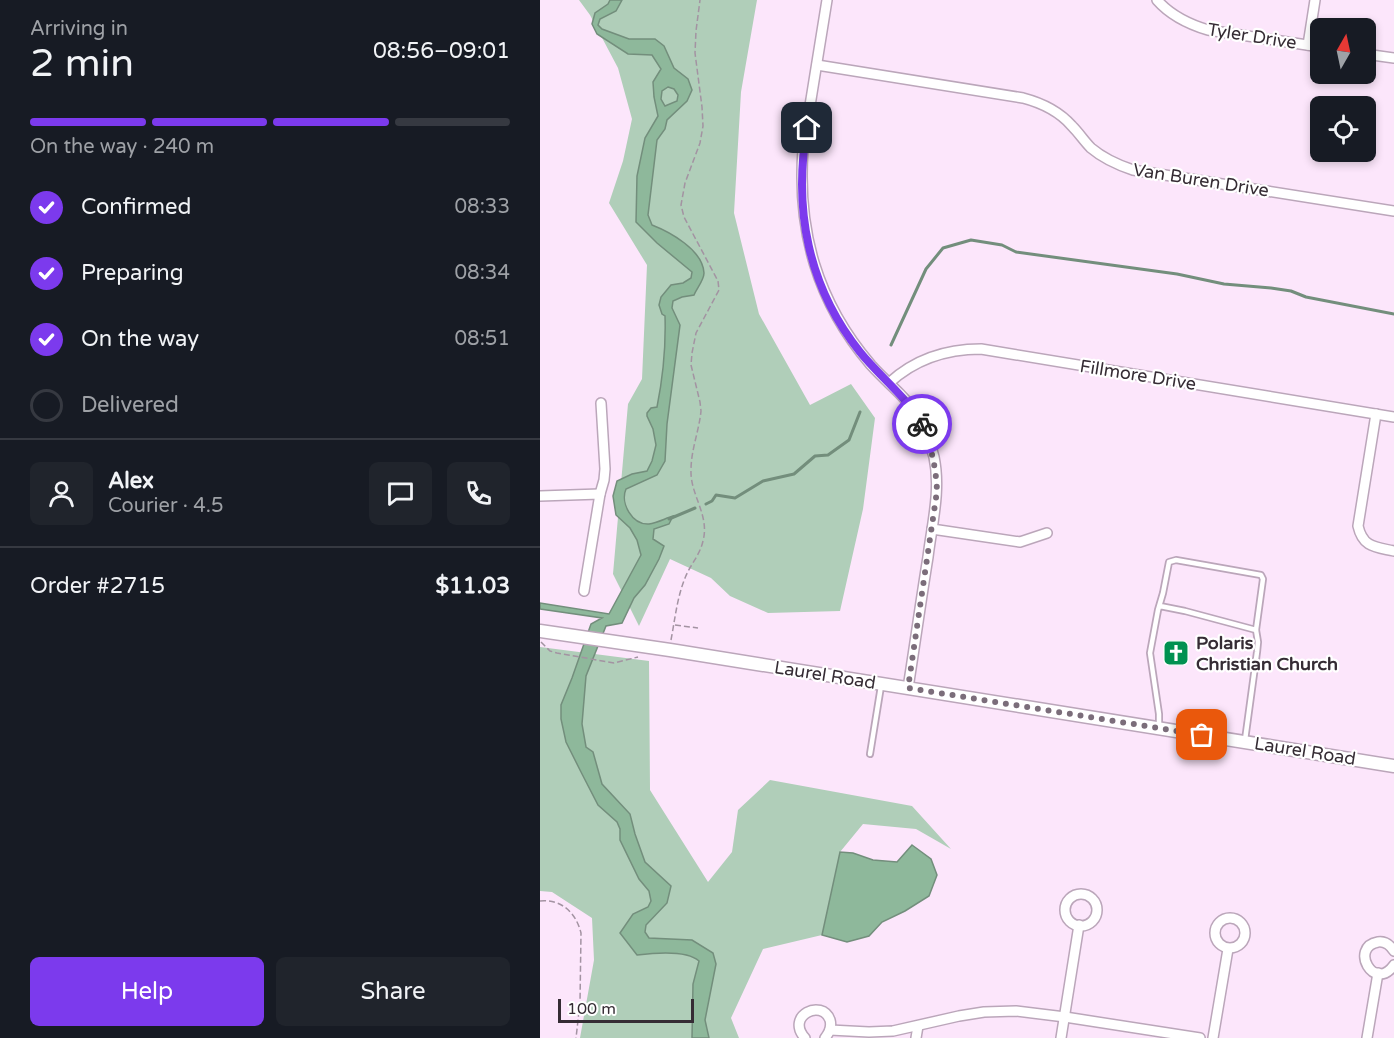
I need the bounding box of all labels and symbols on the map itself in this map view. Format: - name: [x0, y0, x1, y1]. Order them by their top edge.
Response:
- street label: Tyler Drive: [1206, 18, 1298, 54]
- north arrow: [1310, 18, 1376, 84]
- pin: [781, 102, 832, 153]
- street label: Van Buren Drive: [1131, 158, 1271, 202]
- street label: Fillmore Drive: [1078, 355, 1198, 395]
- courier: [892, 394, 952, 454]
- place label: Polaris Christian Church: [1196, 632, 1338, 675]
- church icon: Polaris Christian Church: [1161, 638, 1191, 668]
- street label: Laurel Road: [773, 656, 877, 694]
- pin: [1176, 709, 1227, 760]
- street label: Laurel Road: [1253, 732, 1357, 770]
- scale bar: [558, 996, 694, 1024]

